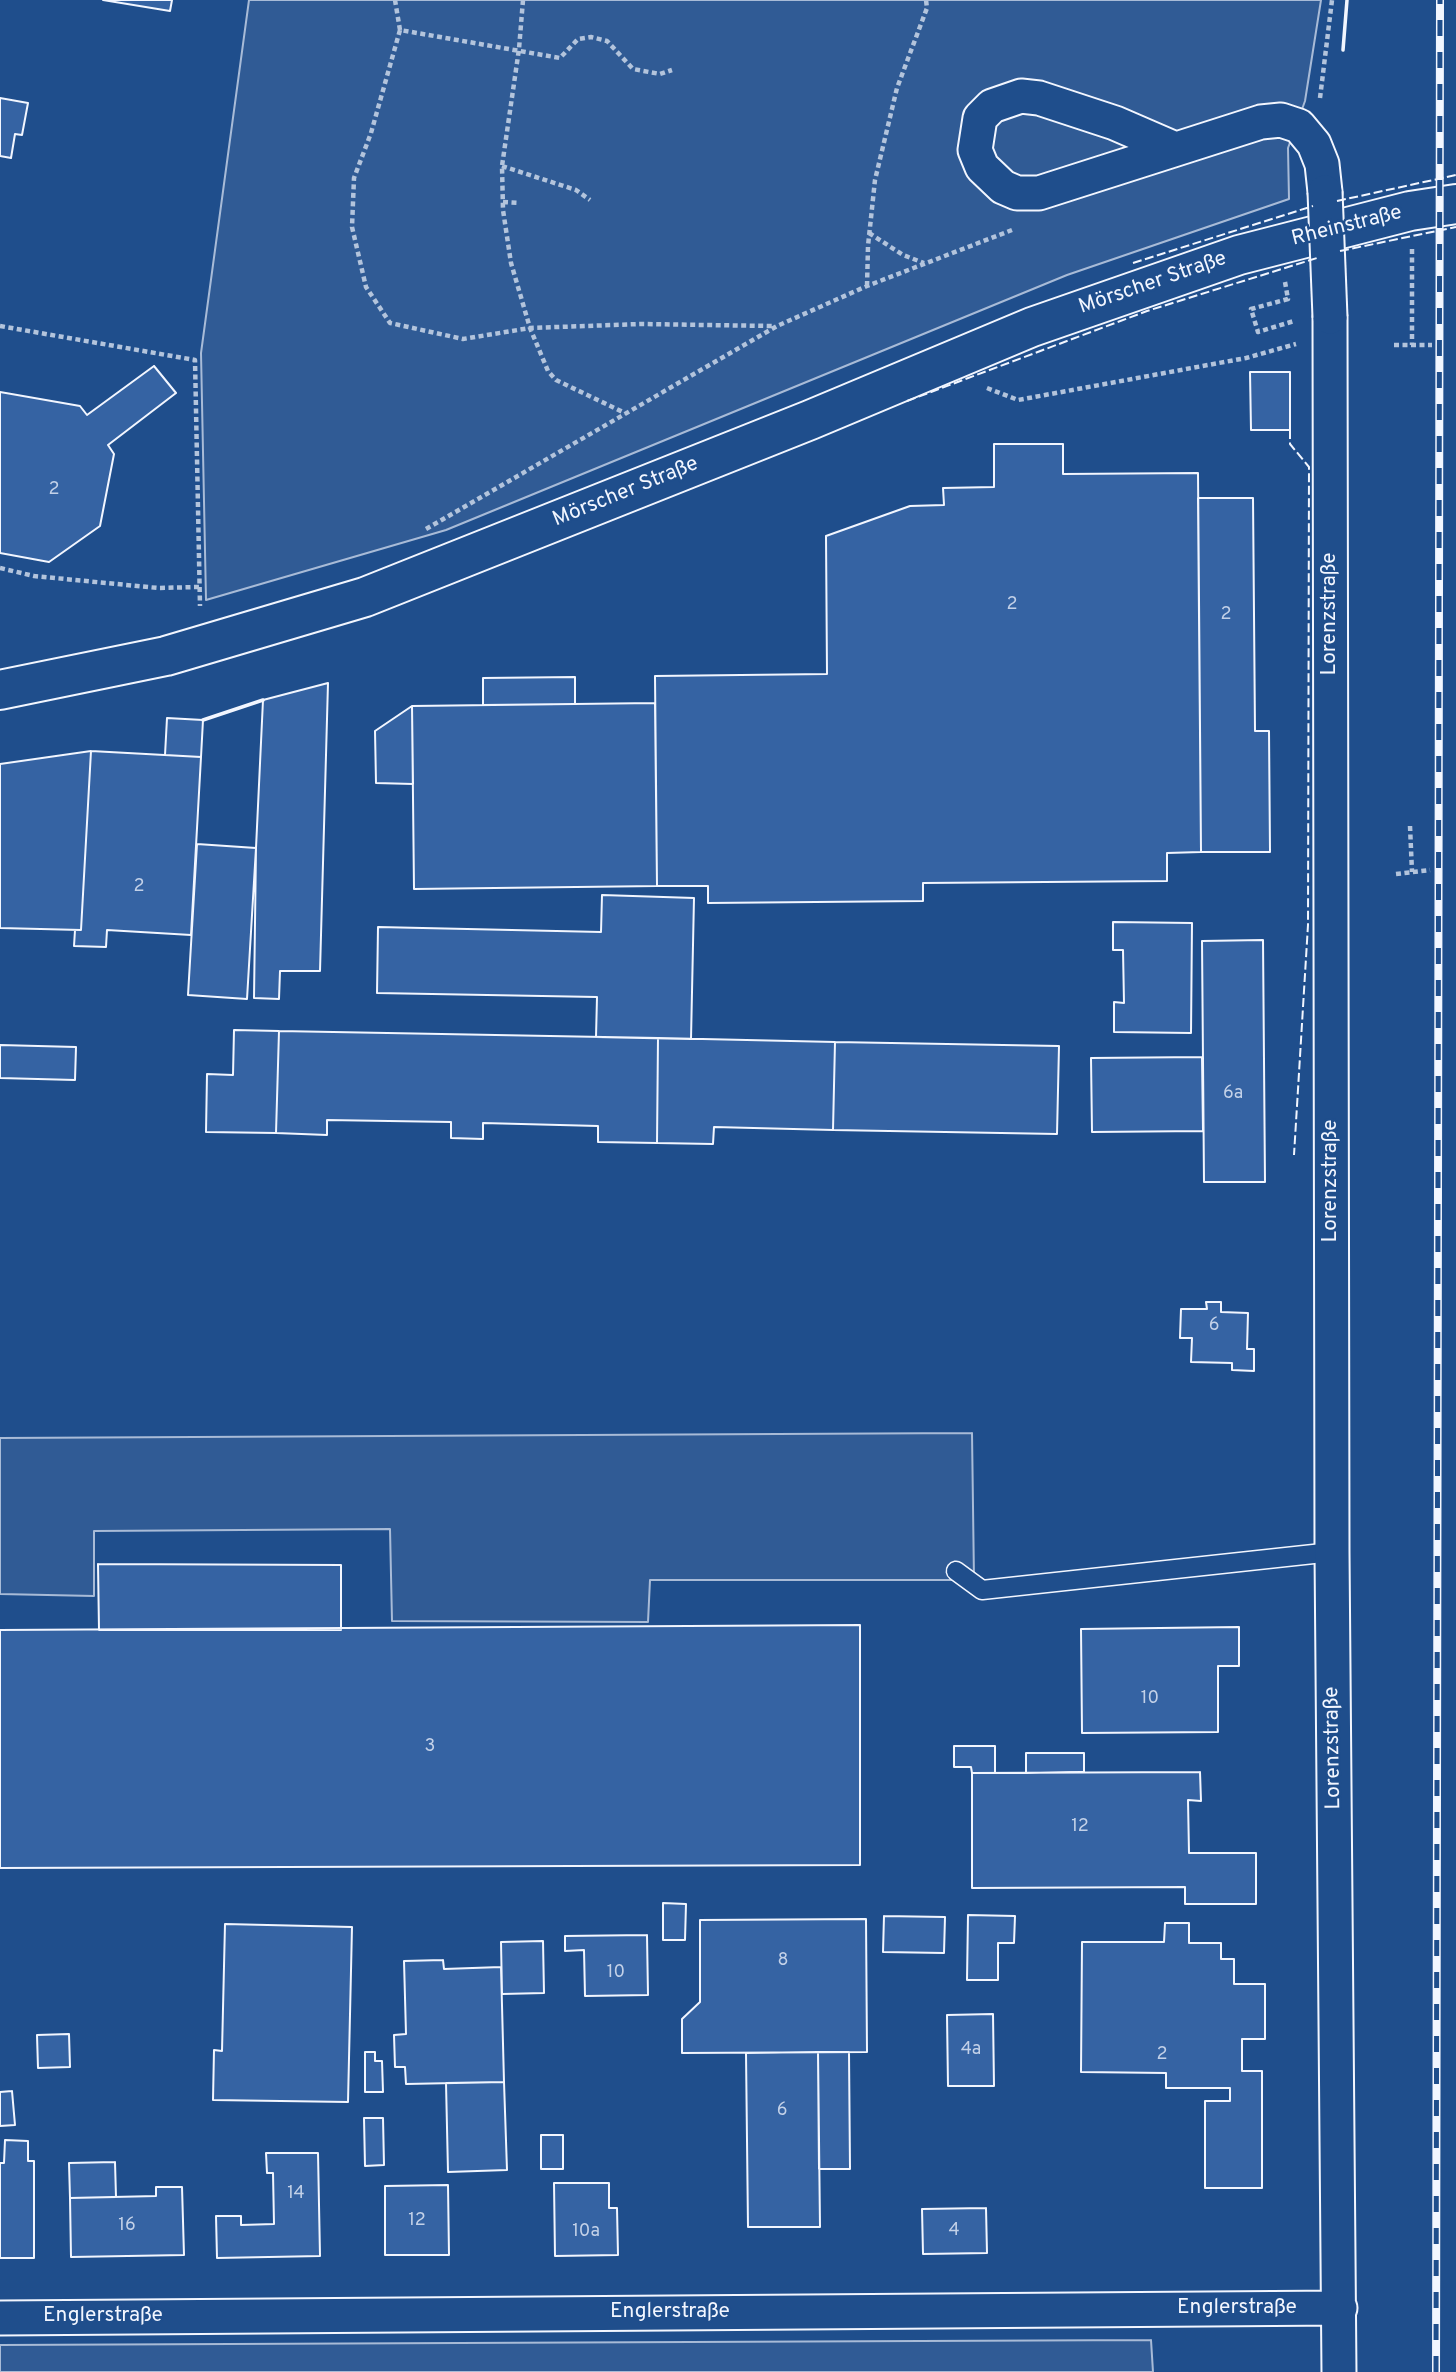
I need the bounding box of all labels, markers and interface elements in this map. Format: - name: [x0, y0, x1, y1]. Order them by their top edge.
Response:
- street label: Rheinstraße: [1289, 201, 1405, 253]
- street label: Mörscher Straße: [1076, 247, 1230, 321]
- street label: Mörscher Straße: [550, 452, 702, 534]
- house number: 2: [48, 479, 60, 501]
- street label: Lorenzstraße: [1318, 552, 1344, 676]
- house number: 2: [1006, 594, 1018, 616]
- house number: 2: [1220, 604, 1232, 626]
- house number: 2: [133, 876, 145, 898]
- house number: 6a: [1223, 1083, 1243, 1105]
- street label: Lorenzstraße: [1319, 1119, 1345, 1243]
- house number: 6: [1209, 1315, 1219, 1337]
- street label: Lorenzstraße: [1320, 1686, 1348, 1810]
- house number: 10: [1141, 1688, 1159, 1710]
- house number: 3: [425, 1736, 435, 1758]
- house number: 12: [1071, 1816, 1089, 1838]
- house number: 8: [778, 1950, 788, 1972]
- house number: 10: [607, 1962, 625, 1984]
- house number: 4a: [961, 2039, 981, 2061]
- house number: 2: [1156, 2044, 1168, 2066]
- house number: 6: [777, 2100, 787, 2122]
- house number: 14: [287, 2183, 305, 2205]
- house number: 12: [408, 2210, 426, 2232]
- house number: 16: [118, 2215, 136, 2237]
- house number: 4: [948, 2220, 960, 2242]
- house number: 10a: [572, 2221, 600, 2243]
- street label: Englerstraße: [1177, 2296, 1297, 2322]
- street label: Englerstraße: [610, 2300, 730, 2326]
- street label: Englerstraße: [43, 2304, 163, 2330]

